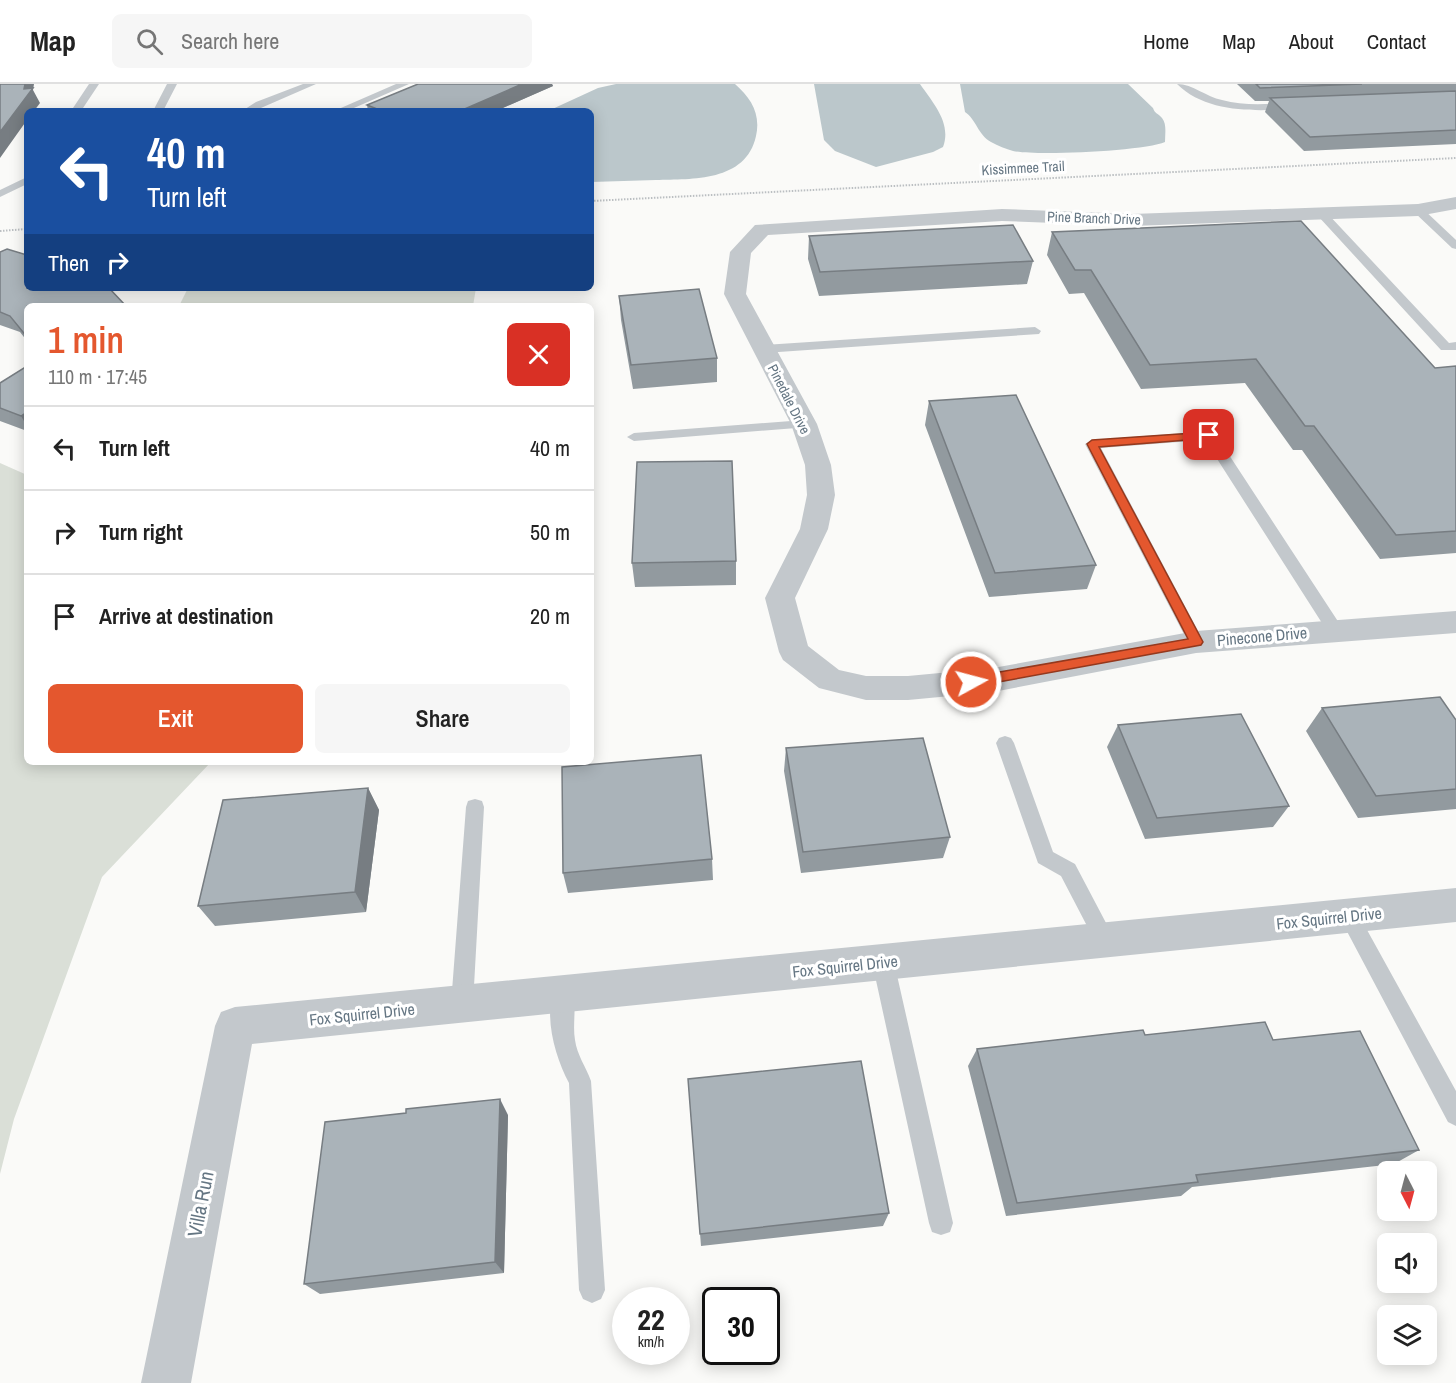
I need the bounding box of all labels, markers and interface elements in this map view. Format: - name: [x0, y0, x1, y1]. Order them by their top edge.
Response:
- search box: [112, 14, 532, 68]
- text: Map: [30, 22, 76, 60]
- icon: search: [133, 25, 166, 58]
- text: Search here: [181, 26, 279, 56]
- text: Home: [1143, 27, 1189, 56]
- text: Map: [1222, 27, 1256, 56]
- text: About: [1289, 27, 1334, 56]
- text: Contact: [1367, 27, 1426, 56]
- text: 40 m: [147, 125, 226, 181]
- icon: left: [48, 132, 126, 210]
- street label: Kissimmee Trail: [981, 157, 1065, 179]
- text: Turn left: [147, 179, 226, 215]
- street label: Pine Branch Drive: [1047, 207, 1141, 229]
- icon: right: [101, 246, 134, 279]
- text: Then: [48, 248, 89, 278]
- text: 1 min: [48, 316, 124, 364]
- button: close: [507, 323, 570, 386]
- street label: Pinedale Drive: [764, 361, 814, 437]
- text: 110 m · 17:45: [48, 363, 147, 390]
- pin: [1183, 409, 1234, 460]
- icon: arrive: [1192, 418, 1225, 451]
- icon: left: [48, 432, 81, 465]
- text: Turn left: [99, 433, 170, 463]
- text: 40 m: [530, 433, 570, 463]
- icon: right: [48, 516, 81, 549]
- text: Turn right: [99, 517, 183, 547]
- text: 50 m: [530, 517, 570, 547]
- icon: arrive: [48, 600, 81, 633]
- text: Arrive at destination: [99, 601, 273, 631]
- text: 20 m: [530, 601, 570, 631]
- street label: Pinecone Drive: [1216, 621, 1308, 651]
- position arrow: [939, 650, 1003, 714]
- button: Exit: [48, 684, 303, 753]
- button: Share: [315, 684, 570, 753]
- street label: Fox Squirrel Drive: [1275, 902, 1383, 934]
- street label: Fox Squirrel Drive: [791, 950, 899, 982]
- street label: Fox Squirrel Drive: [308, 998, 416, 1030]
- north arrow: [1377, 1161, 1437, 1221]
- map controls: [1377, 1161, 1437, 1365]
- street label: Villa Run: [180, 1169, 220, 1239]
- button: sound: [1377, 1233, 1437, 1293]
- speed limit sign: 30: [702, 1287, 780, 1365]
- text: 22: [637, 1299, 665, 1339]
- button: layers: [1377, 1305, 1437, 1365]
- text: km/h: [638, 1331, 664, 1352]

